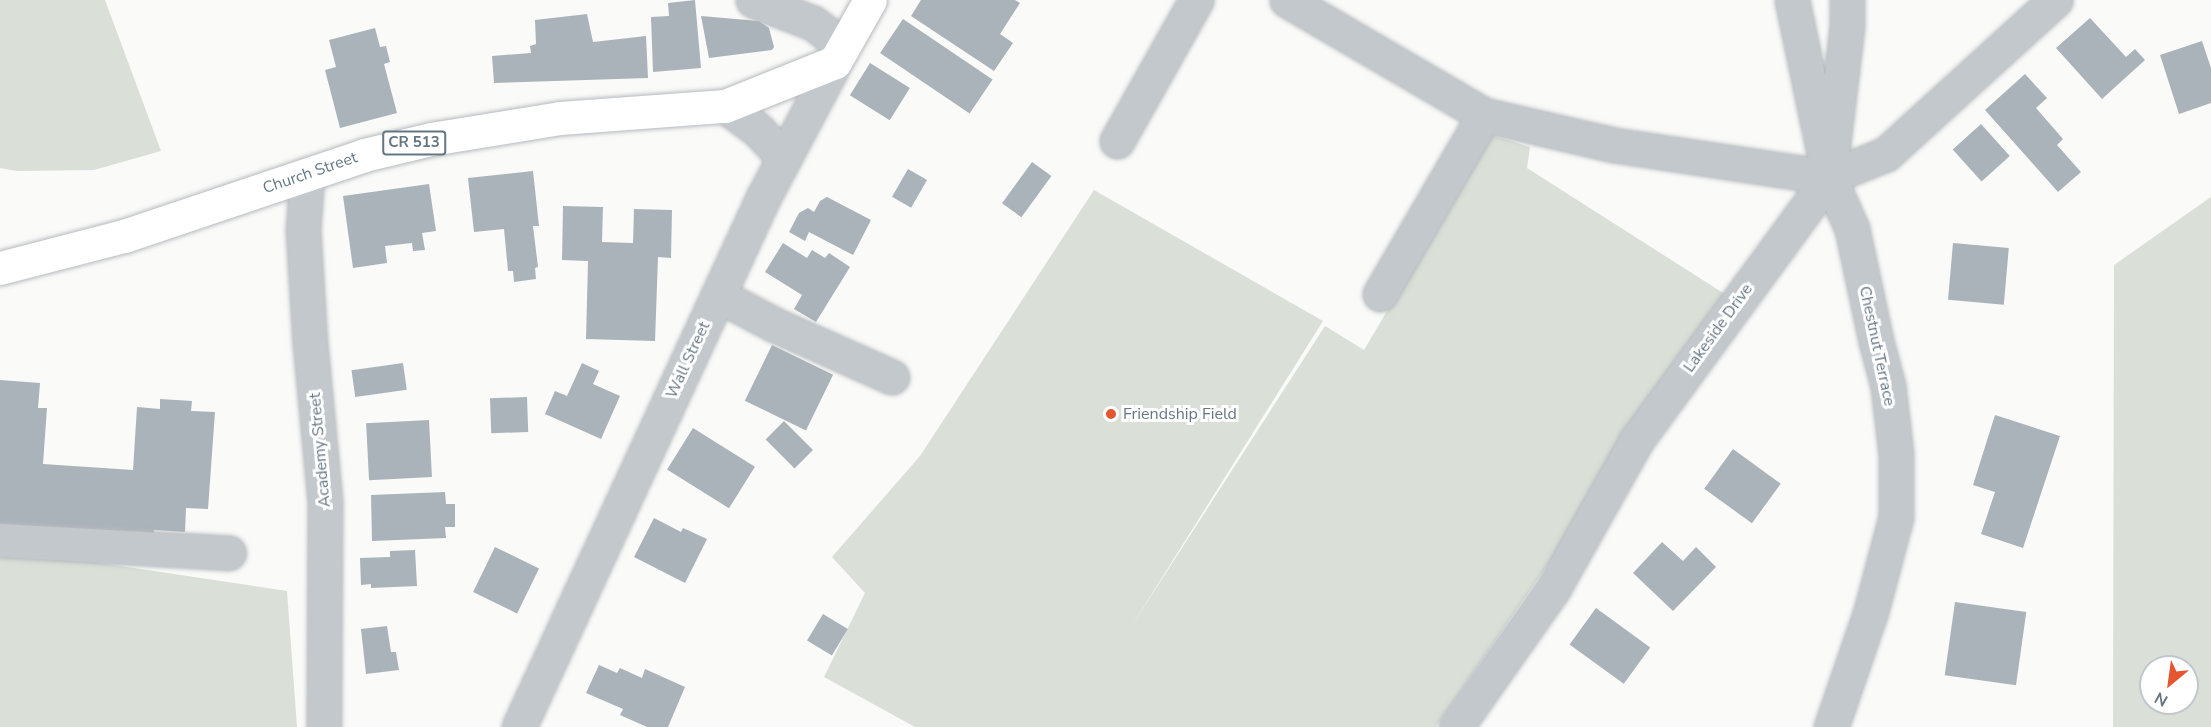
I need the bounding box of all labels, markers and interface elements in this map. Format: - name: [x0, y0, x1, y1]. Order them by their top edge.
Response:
- road number: CR 513: [381, 131, 447, 155]
- street label: Church Street: [260, 148, 360, 198]
- street label: Lakeside Drive: [1679, 280, 1757, 376]
- street label: Chestnut Terrace: [1855, 284, 1899, 408]
- street label: Wall Street: [662, 319, 714, 401]
- street label: Academy Street: [305, 392, 335, 508]
- place label: Friendship Field: [1123, 404, 1237, 424]
- marker: Friendship Field: [1104, 407, 1118, 421]
- north arrow: [2139, 655, 2199, 715]
- text: N: [2151, 686, 2172, 712]

